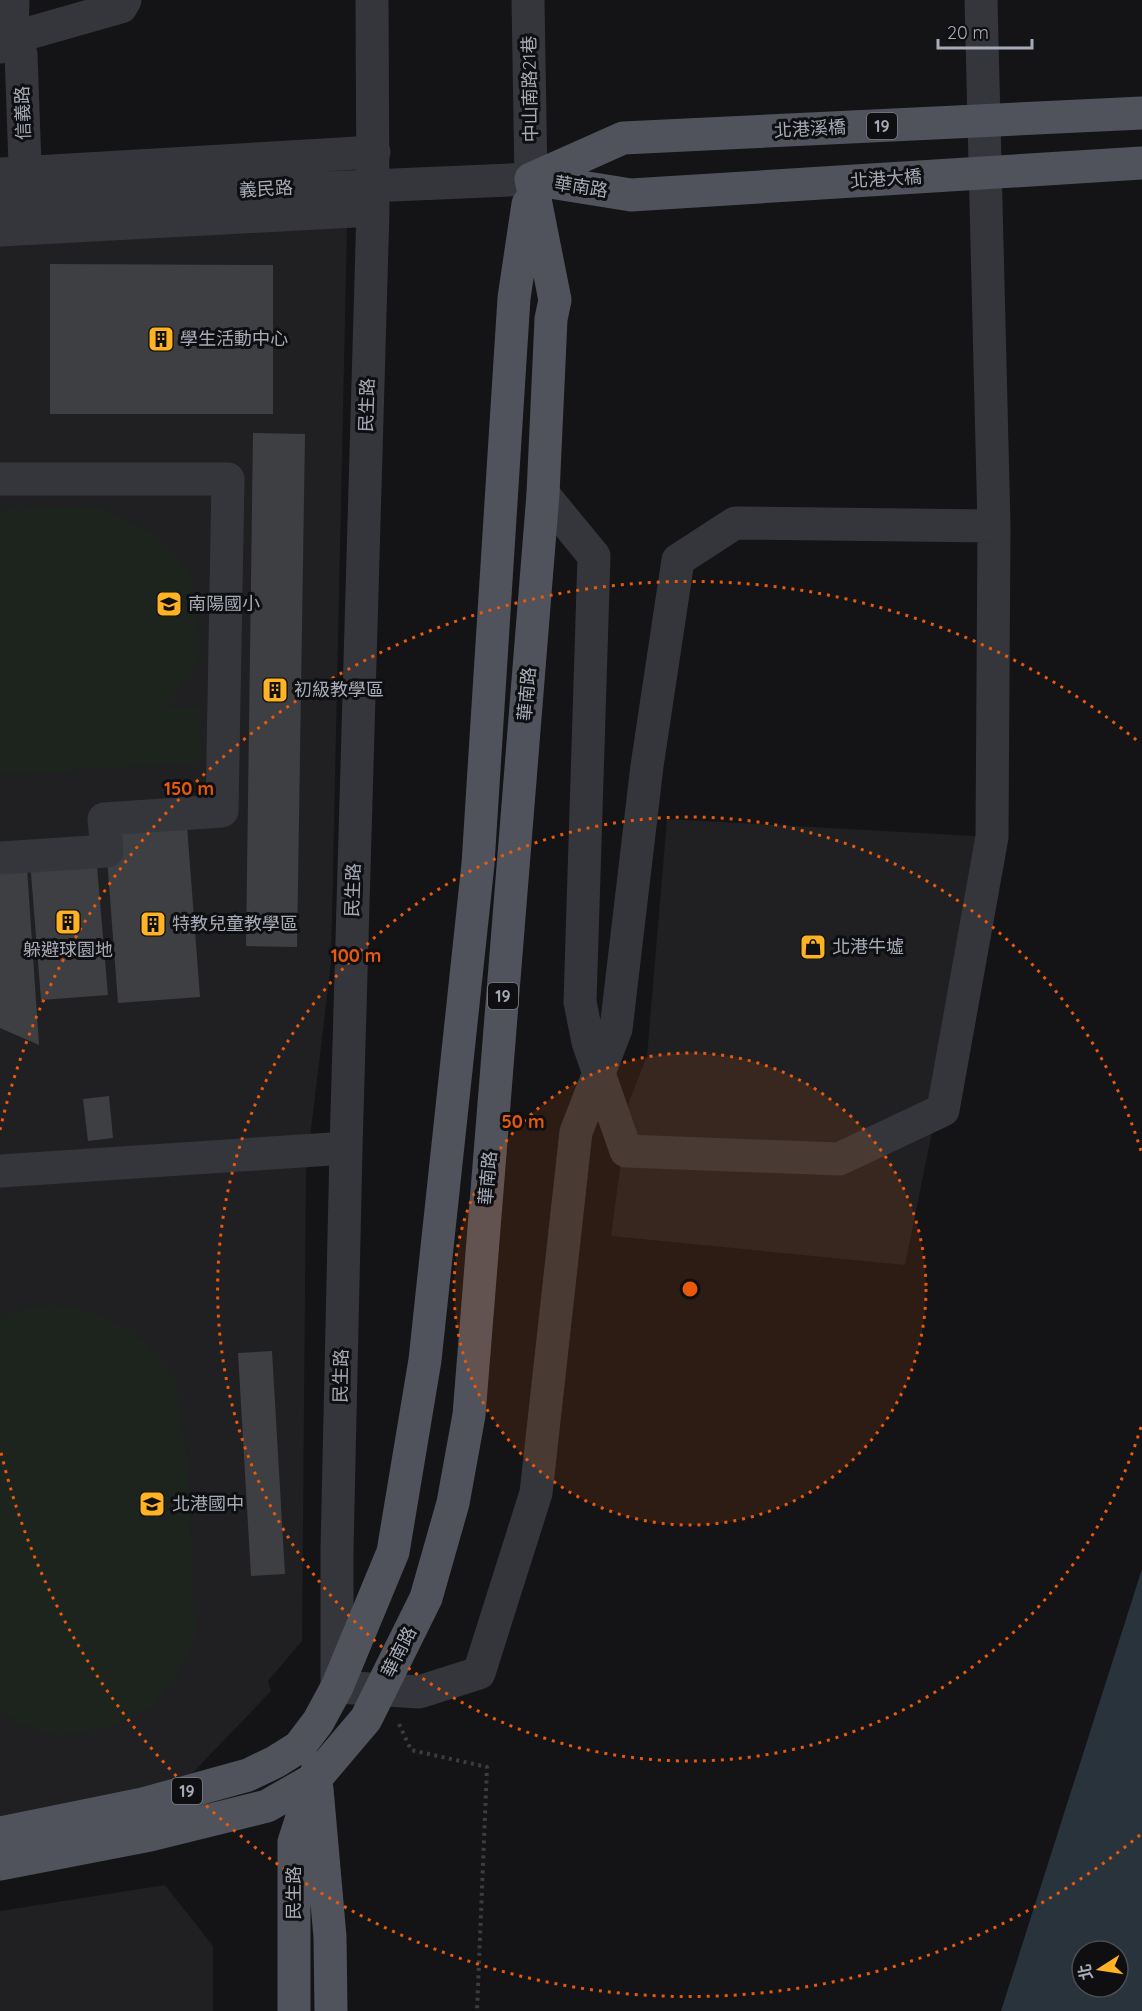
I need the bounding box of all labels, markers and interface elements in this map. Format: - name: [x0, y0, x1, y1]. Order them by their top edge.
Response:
- scale bar: [938, 12, 1032, 50]
- text: 20 m: [947, 21, 989, 44]
- street label: 中山南路21巷: [517, 35, 542, 143]
- street label: 信義路: [10, 86, 35, 140]
- road number: 19: [867, 113, 897, 139]
- street label: 北港溪橋: [773, 115, 847, 142]
- street label: 北港大橋: [849, 165, 923, 192]
- street label: 華南路: [553, 171, 610, 202]
- street label: 義民路: [238, 176, 294, 201]
- building icon: 學生活動中心: [146, 324, 176, 354]
- place label: 學生活動中心: [180, 327, 288, 350]
- street label: 民生路: [354, 378, 379, 432]
- school or university icon: 南陽國小: [154, 589, 184, 619]
- place label: 南陽國小: [188, 592, 260, 615]
- street label: 華南路: [513, 666, 540, 722]
- building icon: 初級教學區: [260, 675, 290, 705]
- place label: 初級教學區: [294, 678, 384, 701]
- text: 150 m: [164, 777, 214, 800]
- street label: 民生路: [340, 863, 365, 917]
- building icon: 躲避球園地: [53, 907, 83, 937]
- building icon: 特教兒童教學區: [138, 909, 168, 939]
- place label: 特教兒童教學區: [172, 912, 298, 935]
- shop icon: 北港牛墟: [798, 932, 828, 962]
- place label: 北港牛墟: [832, 935, 904, 958]
- place label: 躲避球園地: [23, 938, 113, 961]
- text: 100 m: [331, 944, 381, 967]
- road number: 19: [488, 983, 518, 1009]
- text: 50 m: [501, 1110, 545, 1133]
- street label: 華南路: [474, 1150, 501, 1206]
- centre of rings: [680, 1279, 700, 1299]
- street label: 民生路: [329, 1349, 352, 1403]
- school or university icon: 北港國中: [137, 1489, 167, 1519]
- place label: 北港國中: [172, 1492, 244, 1515]
- street label: 華南路: [376, 1622, 421, 1681]
- road number: 19: [172, 1778, 202, 1804]
- street label: 民生路: [282, 1866, 305, 1920]
- north arrow: [1070, 1939, 1130, 1999]
- text: 北: [1074, 1962, 1097, 1982]

